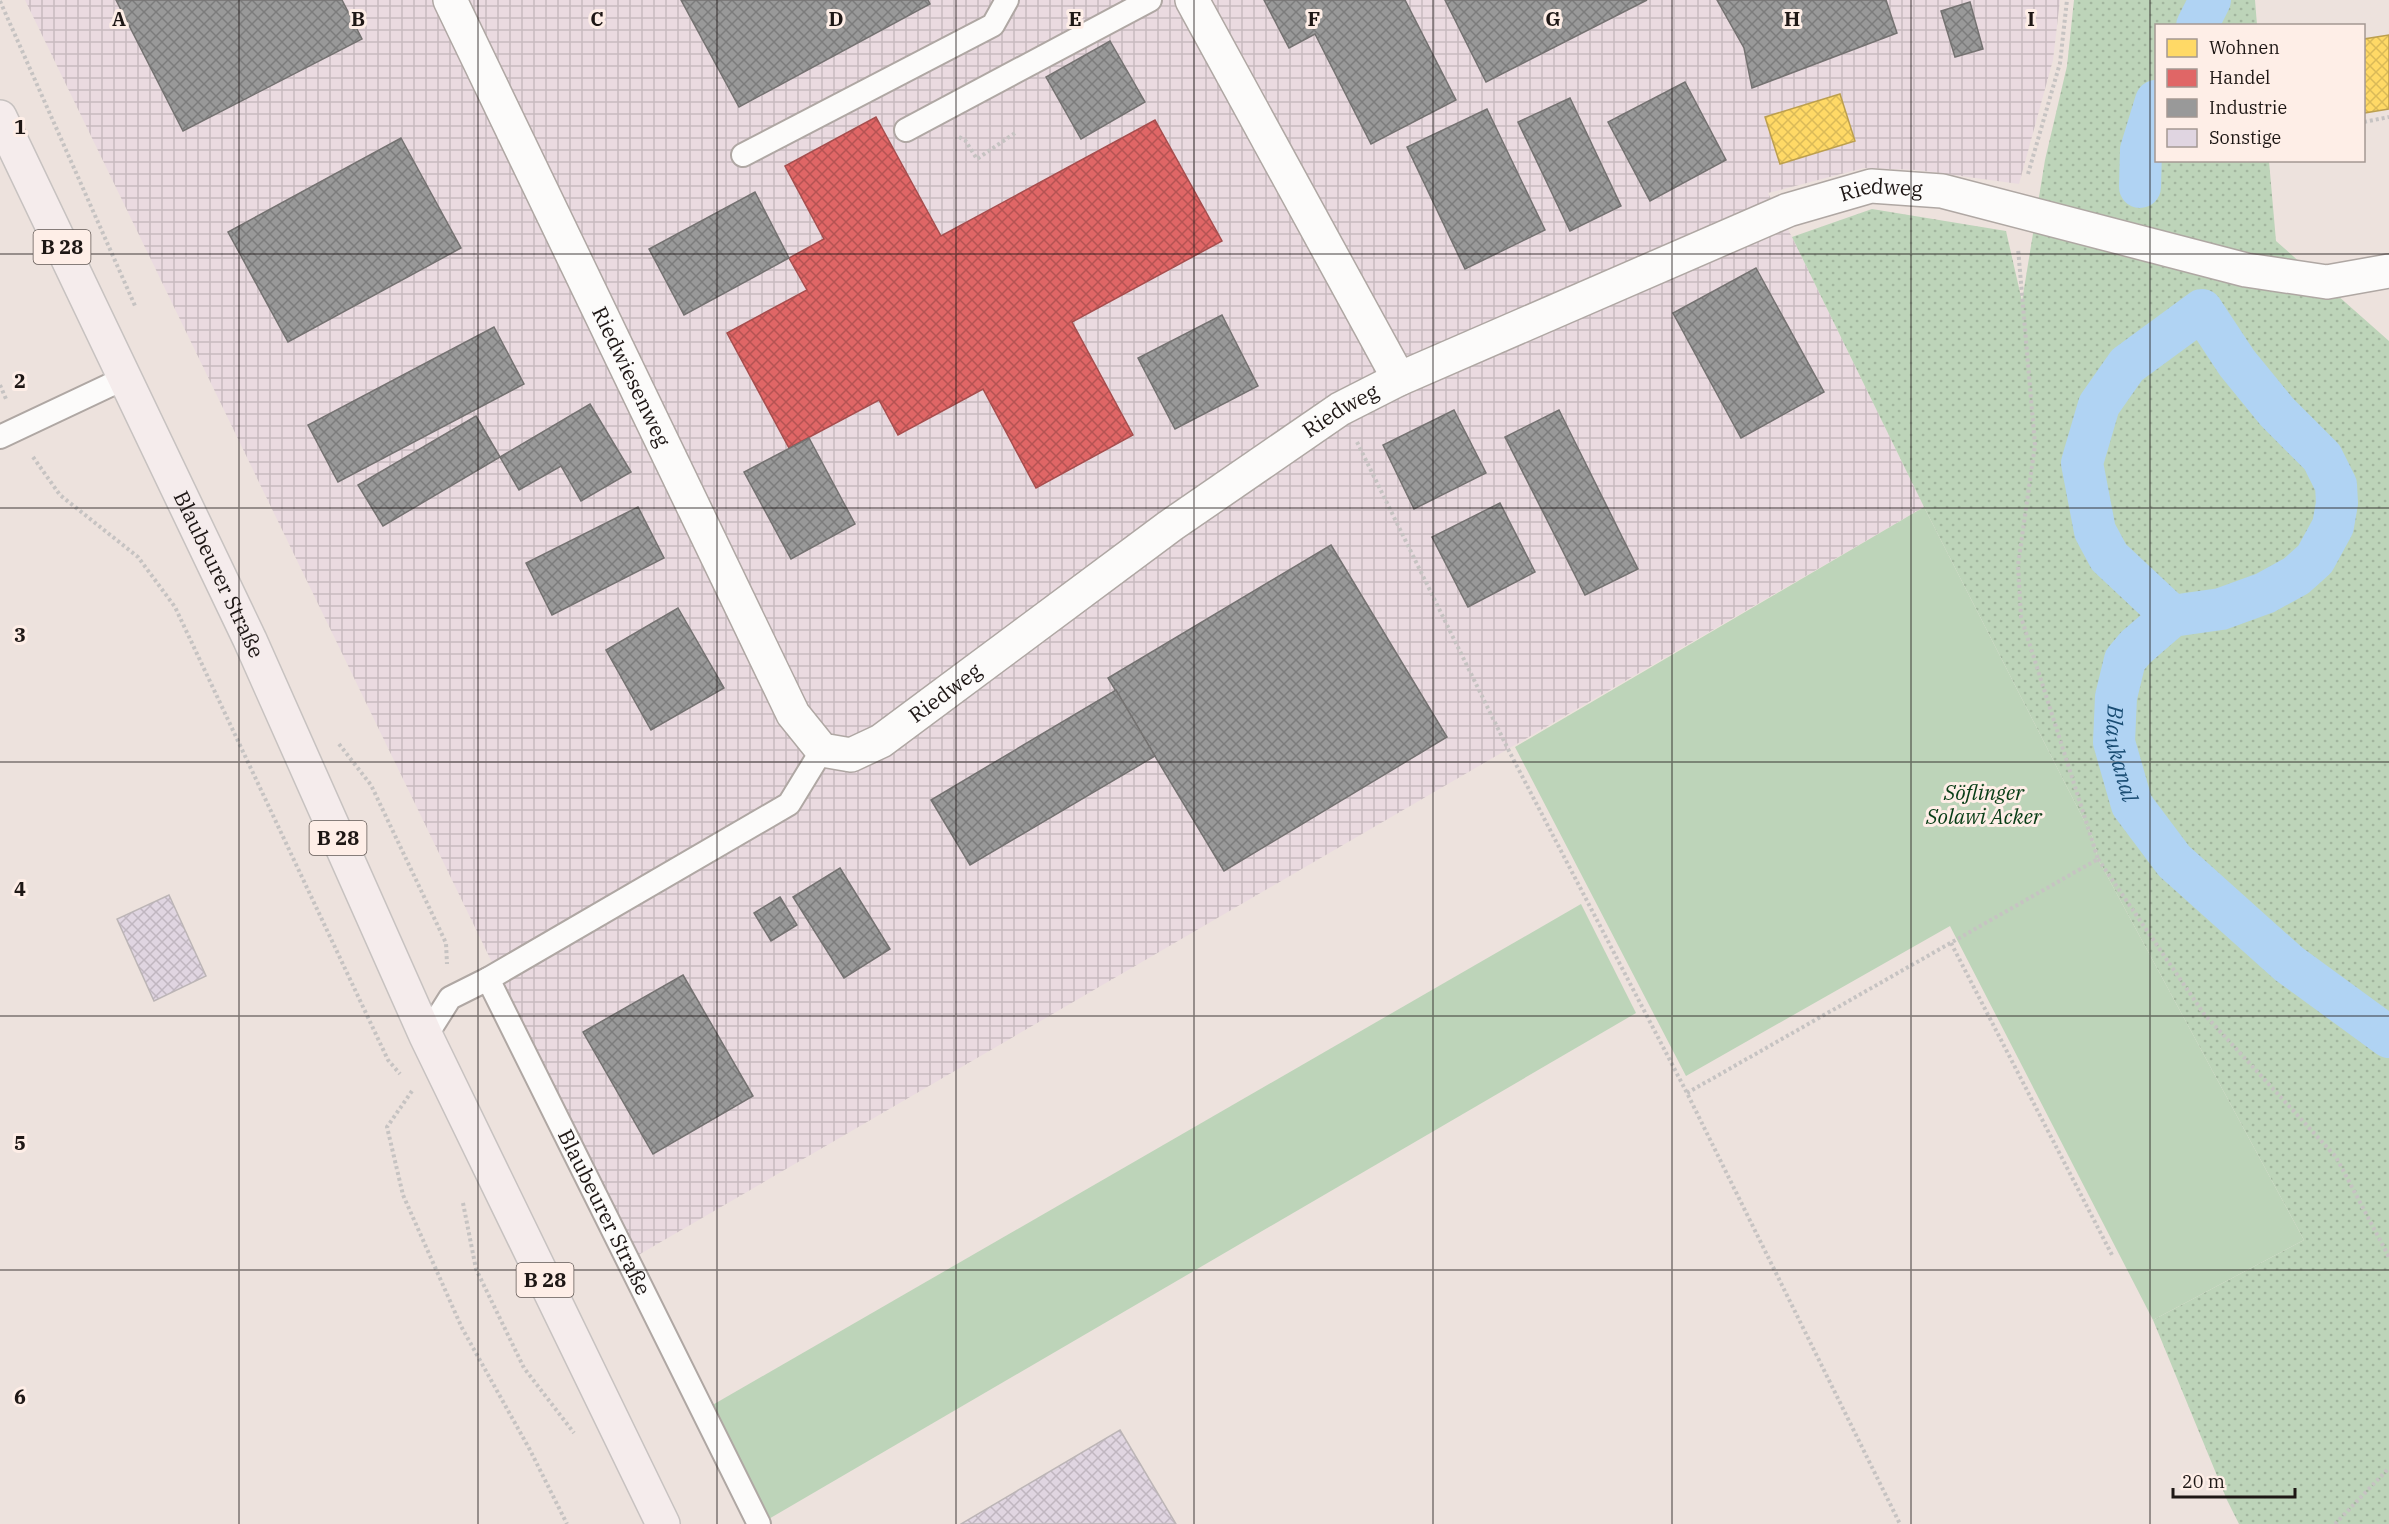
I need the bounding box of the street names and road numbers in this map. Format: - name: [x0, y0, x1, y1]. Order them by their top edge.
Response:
- street label: Riedweg: [1836, 171, 1924, 207]
- road number: B 28: [34, 230, 90, 264]
- street label: Riedwiesenweg: [586, 301, 678, 452]
- street label: Riedweg: [1297, 377, 1383, 444]
- street label: Blaubeurer Straße: [168, 486, 271, 662]
- street label: Riedweg: [903, 656, 987, 729]
- road number: B 28: [310, 821, 366, 855]
- street label: Blaubeurer Straße: [552, 1124, 658, 1300]
- road number: B 28: [516, 1263, 574, 1297]

